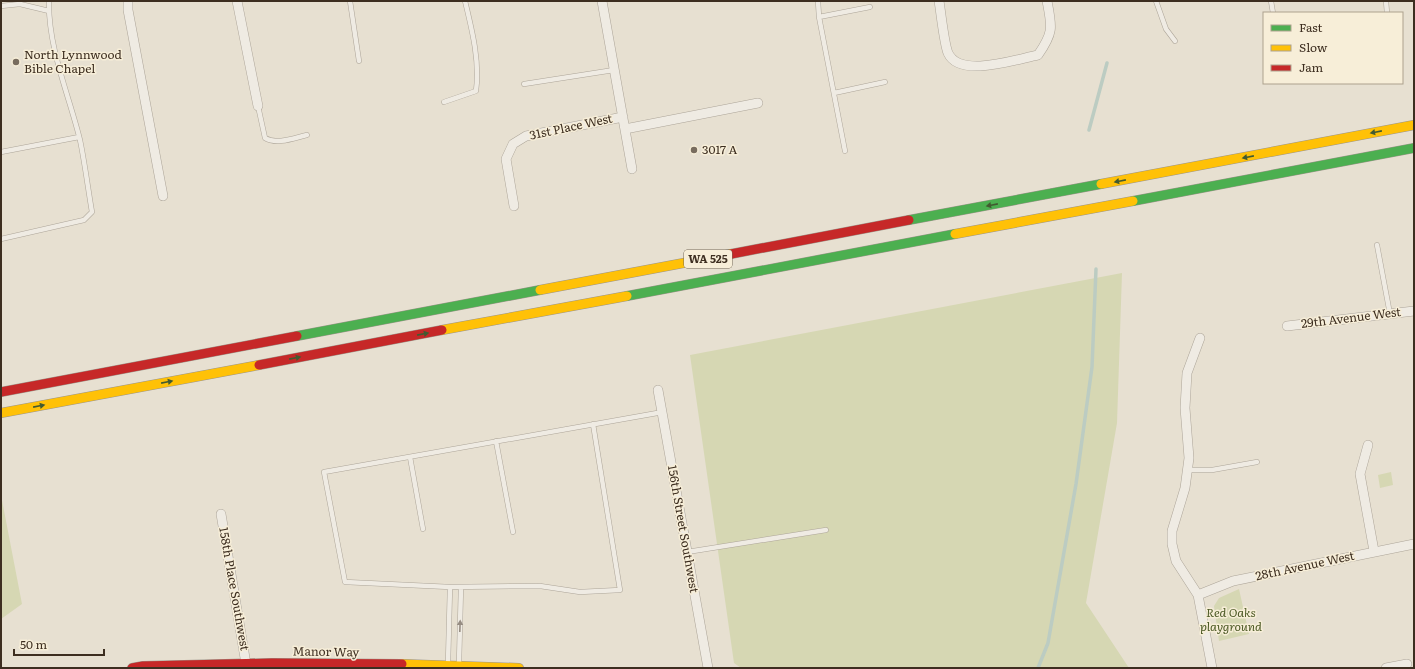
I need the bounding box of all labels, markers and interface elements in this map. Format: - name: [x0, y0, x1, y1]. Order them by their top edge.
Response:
- legend: [1263, 12, 1403, 84]
- text: Fast: [1299, 18, 1323, 36]
- text: Slow: [1299, 38, 1328, 56]
- place label: North Lynnwood Bible Chapel: [24, 45, 123, 77]
- marker: North Lynnwood Bible Chapel: [11, 57, 21, 67]
- text: Jam: [1299, 58, 1324, 76]
- street label: 31st Place West: [528, 108, 614, 144]
- one-way arrow: [1370, 130, 1382, 136]
- place label: 3017 A: [702, 140, 737, 158]
- marker: 3017 A: [689, 145, 699, 155]
- one-way arrow: [1242, 154, 1254, 160]
- one-way arrow: [1114, 178, 1126, 184]
- one-way arrow: [986, 202, 999, 208]
- road number: WA 525: [684, 250, 732, 268]
- street label: 29th Avenue West: [1300, 302, 1402, 332]
- one-way arrow: [416, 330, 429, 336]
- one-way arrow: [289, 354, 301, 360]
- one-way arrow: [161, 378, 173, 384]
- one-way arrow: [33, 402, 45, 408]
- street label: 156th Street Southwest: [664, 464, 704, 594]
- street label: 158th Place Southwest: [215, 526, 255, 652]
- street label: 28th Avenue West: [1254, 546, 1356, 584]
- park label: Red Oaks playground: [1200, 603, 1262, 635]
- one-way arrow: [457, 619, 463, 632]
- scale bar: [14, 631, 104, 657]
- text: 50 m: [20, 635, 47, 653]
- street label: Manor Way: [293, 641, 360, 661]

